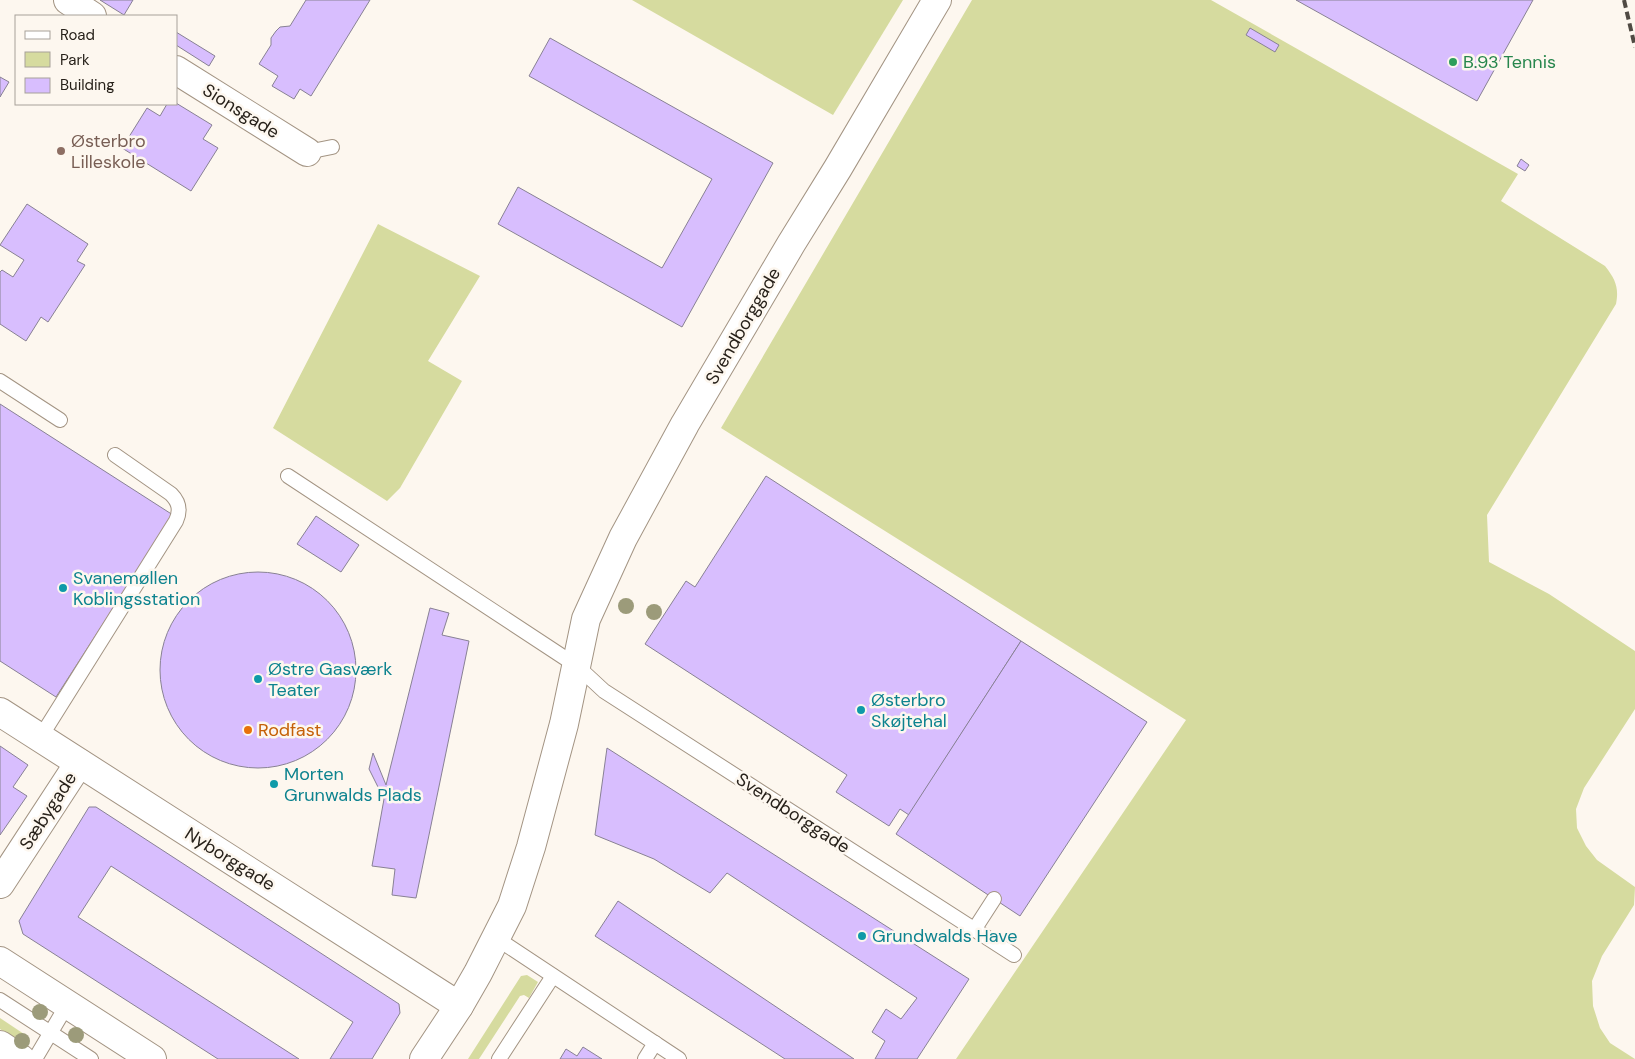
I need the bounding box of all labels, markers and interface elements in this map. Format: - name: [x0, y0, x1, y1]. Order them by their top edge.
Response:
- legend: [15, 15, 178, 105]
- text: Road: [60, 25, 95, 45]
- text: Park: [60, 50, 90, 70]
- place label: B.93 Tennis: [1463, 50, 1556, 74]
- marker: B.93 Tennis: [1447, 56, 1459, 68]
- text: Building: [60, 75, 115, 95]
- street label: Sionsgade: [198, 78, 284, 144]
- place label: Østerbro Lilleskole: [71, 129, 146, 174]
- marker: Østerbro Lilleskole: [55, 145, 67, 157]
- street label: Svendborggade: [700, 263, 786, 389]
- place label: Svanemøllen Koblingsstation: [73, 566, 200, 611]
- marker: Svanemøllen Koblingsstation: [57, 582, 69, 594]
- place label: Østre Gasværk Teater: [268, 657, 392, 702]
- marker: Østre Gasværk Teater: [252, 673, 264, 685]
- place label: Østerbro Skøjtehal: [871, 688, 947, 733]
- marker: Østerbro Skøjtehal: [855, 704, 867, 716]
- place label: Rodfast: [258, 718, 321, 742]
- marker: Rodfast: [242, 724, 254, 736]
- place label: Morten Grunwalds Plads: [284, 762, 422, 807]
- street label: Sæbygade: [14, 767, 82, 855]
- street label: Svendborggade: [731, 767, 855, 859]
- marker: Morten Grunwalds Plads: [268, 778, 280, 790]
- street label: Nyborggade: [180, 822, 280, 896]
- place label: Grundwalds Have: [872, 924, 1018, 948]
- marker: Grundwalds Have: [856, 930, 868, 942]

